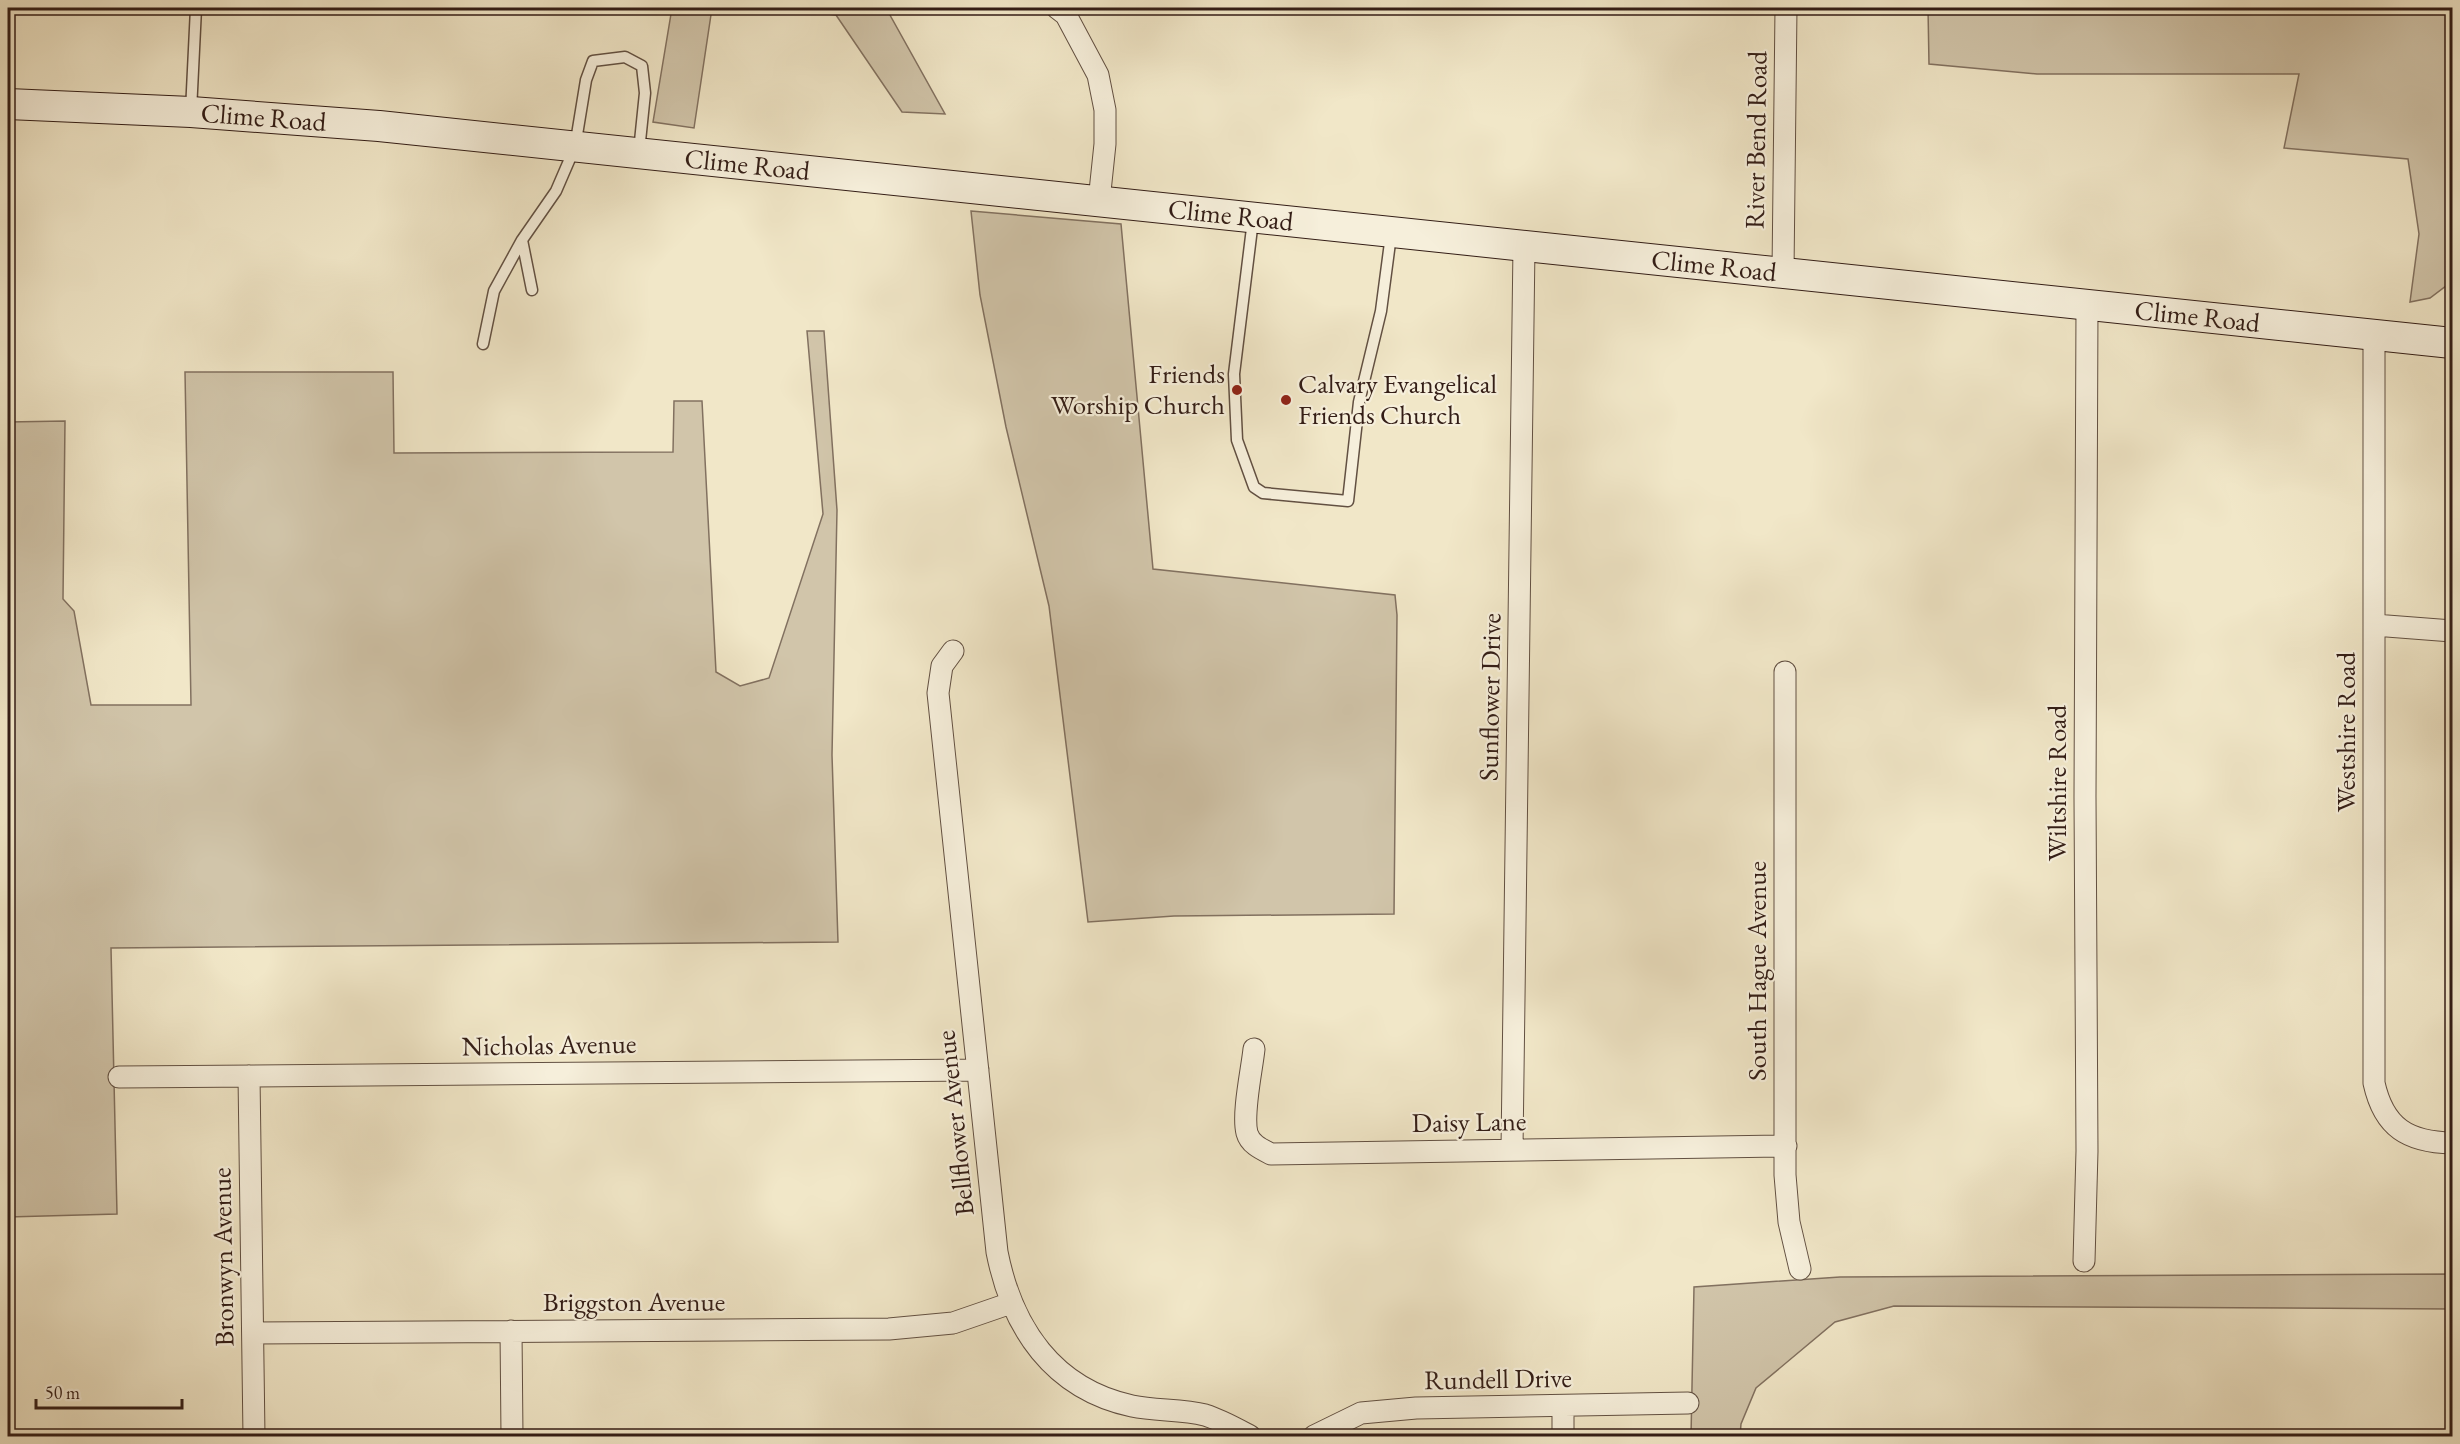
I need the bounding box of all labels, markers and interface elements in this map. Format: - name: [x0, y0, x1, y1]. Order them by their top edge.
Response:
- street label: River Bend Road: [1736, 50, 1775, 229]
- street label: Clime Road: [200, 95, 328, 139]
- street label: Clime Road: [683, 140, 812, 188]
- street label: Clime Road: [1166, 191, 1295, 239]
- street label: Clime Road: [1650, 241, 1779, 289]
- street label: Clime Road: [2133, 292, 2262, 340]
- place label: Friends Worship Church: [1051, 356, 1225, 422]
- place label: Calvary Evangelical Friends Church: [1298, 366, 1497, 432]
- marker: Friends Worship Church: [1230, 383, 1244, 397]
- marker: Calvary Evangelical Friends Church: [1279, 393, 1293, 407]
- street label: Sunflower Drive: [1471, 613, 1508, 781]
- street label: Westshire Road: [2328, 651, 2363, 812]
- street label: Wiltshire Road: [2039, 704, 2074, 861]
- street label: South Hague Avenue: [1739, 861, 1774, 1081]
- street label: Nicholas Avenue: [461, 1025, 637, 1064]
- street label: Bellflower Avenue: [927, 1029, 982, 1217]
- street label: Daisy Lane: [1411, 1103, 1527, 1140]
- street label: Bronwyn Avenue: [203, 1167, 242, 1347]
- street label: Briggston Avenue: [543, 1284, 725, 1319]
- street label: Rundell Drive: [1424, 1360, 1572, 1397]
- scale bar: [36, 1372, 182, 1410]
- text: 50 m: [45, 1381, 80, 1404]

